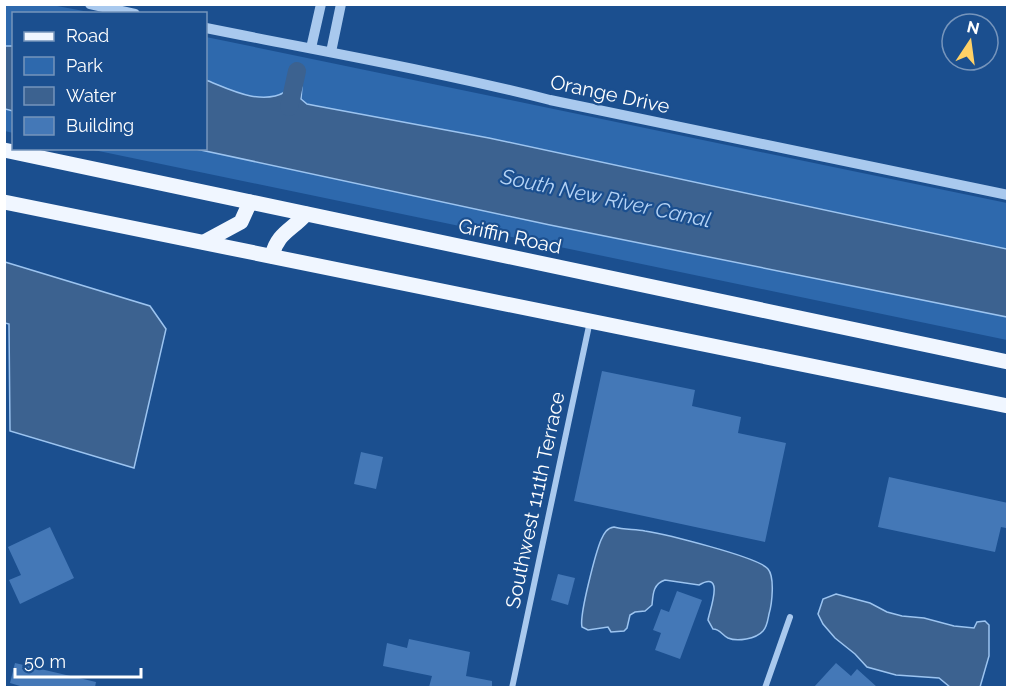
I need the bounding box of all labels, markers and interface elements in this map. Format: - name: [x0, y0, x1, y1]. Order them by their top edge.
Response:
- legend: [12, 12, 207, 150]
- north arrow: [940, 12, 1000, 72]
- text: N: [965, 17, 981, 39]
- text: Road: [66, 25, 109, 46]
- text: Park: [66, 55, 103, 76]
- street label: Orange Drive: [548, 70, 672, 118]
- text: Water: [66, 85, 117, 106]
- text: Building: [66, 115, 134, 136]
- water label: South New River Canal: [498, 163, 713, 232]
- street label: Griffin Road: [456, 213, 564, 259]
- street label: Southwest 111th Terrace: [500, 389, 570, 611]
- scale bar: [15, 641, 141, 679]
- text: 50 m: [24, 651, 66, 672]

